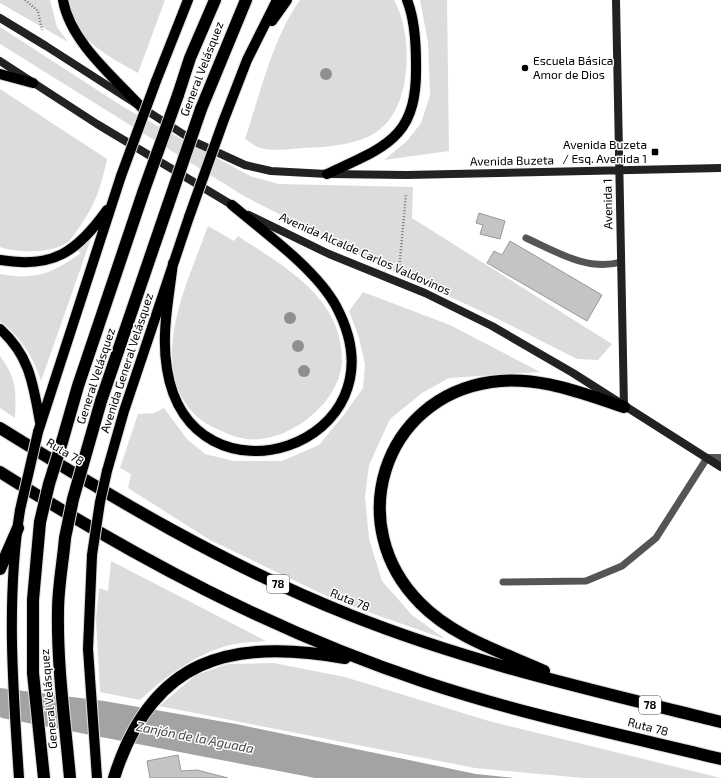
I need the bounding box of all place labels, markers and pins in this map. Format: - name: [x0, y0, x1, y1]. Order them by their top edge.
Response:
- place label: Escuela Básica Amor de Dios: [533, 53, 613, 81]
- marker: Escuela Básica Amor de Dios: [520, 63, 530, 73]
- place label: Avenida Buzeta / Esq. Avenida 1: [563, 137, 647, 165]
- marker: Avenida Buzeta / Esq. Avenida 1: [650, 147, 660, 157]

